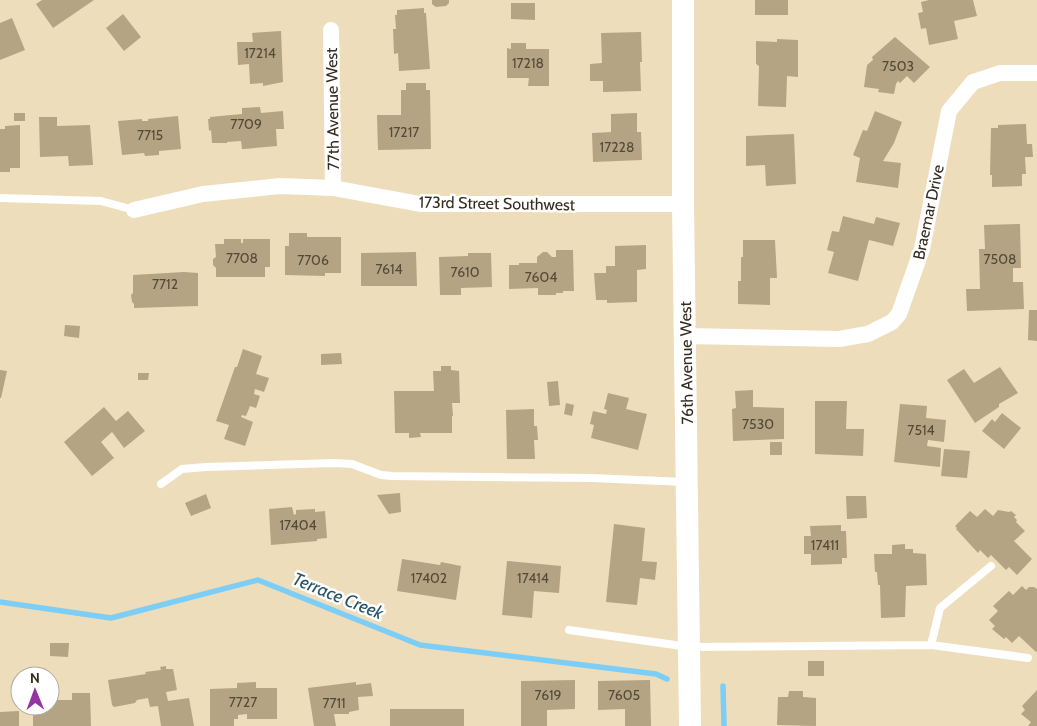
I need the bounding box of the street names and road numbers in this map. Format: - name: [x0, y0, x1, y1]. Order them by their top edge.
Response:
- street label: 77th Avenue West: [322, 47, 343, 171]
- street label: Braemar Drive: [909, 163, 948, 261]
- street label: 173rd Street Southwest: [419, 193, 576, 214]
- street label: 76th Avenue West: [676, 300, 697, 425]

